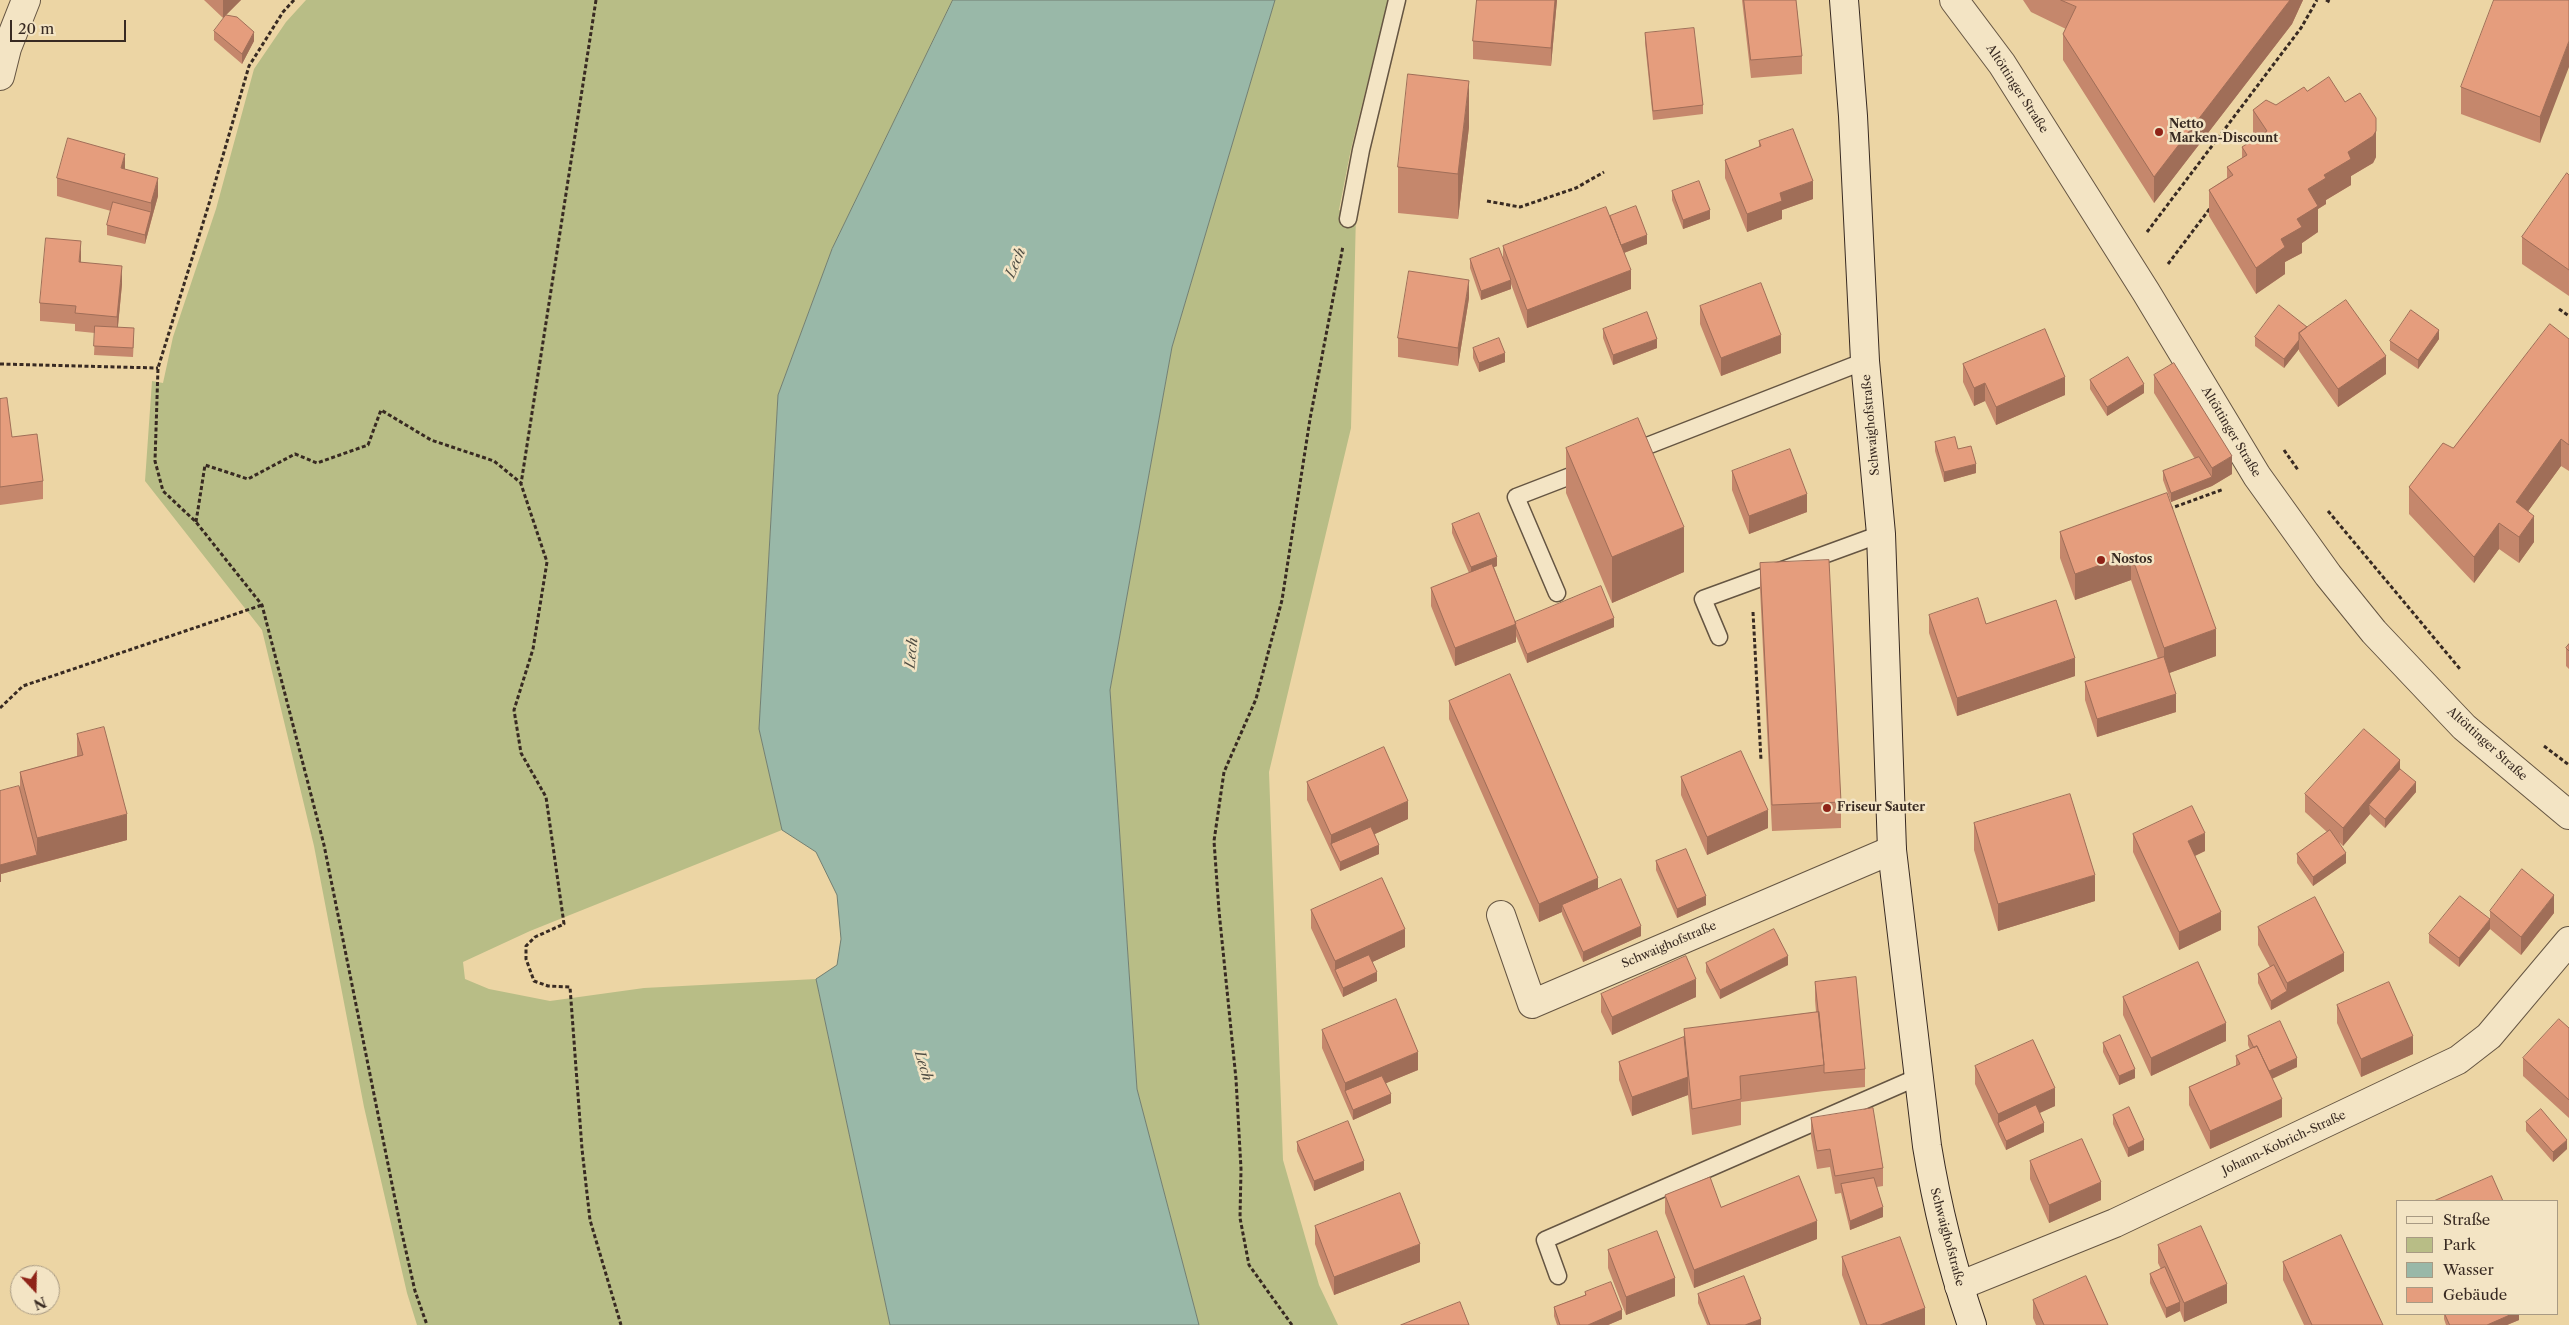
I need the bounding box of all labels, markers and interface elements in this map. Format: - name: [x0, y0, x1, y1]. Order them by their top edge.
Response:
- scale bar: [12, 10, 129, 42]
- text: 20 m: [18, 19, 54, 38]
- street label: Altöttinger Straße: [1983, 42, 2051, 136]
- place label: Netto Marken-Discount: [2169, 118, 2278, 146]
- marker: Netto Marken-Discount: [2153, 126, 2165, 138]
- water label: Lech: [1002, 246, 1030, 280]
- street label: Schwaighofstraße: [1859, 374, 1883, 476]
- street label: Altöttinger Straße: [2198, 384, 2264, 480]
- place label: Nostos: [2111, 553, 2152, 567]
- marker: Nostos: [2095, 554, 2107, 566]
- water label: Lech: [902, 637, 922, 669]
- street label: Altöttinger Straße: [2444, 704, 2530, 784]
- place label: Friseur Sauter: [1837, 801, 1925, 815]
- marker: Friseur Sauter: [1821, 802, 1833, 814]
- street label: Schwaighofstraße: [1619, 919, 1719, 971]
- water label: Lech: [910, 1049, 936, 1083]
- street label: Johann-Kobrich-Straße: [2220, 1108, 2348, 1178]
- street label: Schwaighofstraße: [1927, 1186, 1967, 1288]
- legend: [2396, 1200, 2559, 1315]
- text: Straße: [2443, 1210, 2490, 1229]
- text: Park: [2443, 1235, 2476, 1254]
- text: Wasser: [2443, 1260, 2494, 1279]
- north arrow: [10, 1265, 60, 1315]
- text: Gebäude: [2443, 1285, 2507, 1304]
- text: N: [31, 1292, 49, 1314]

